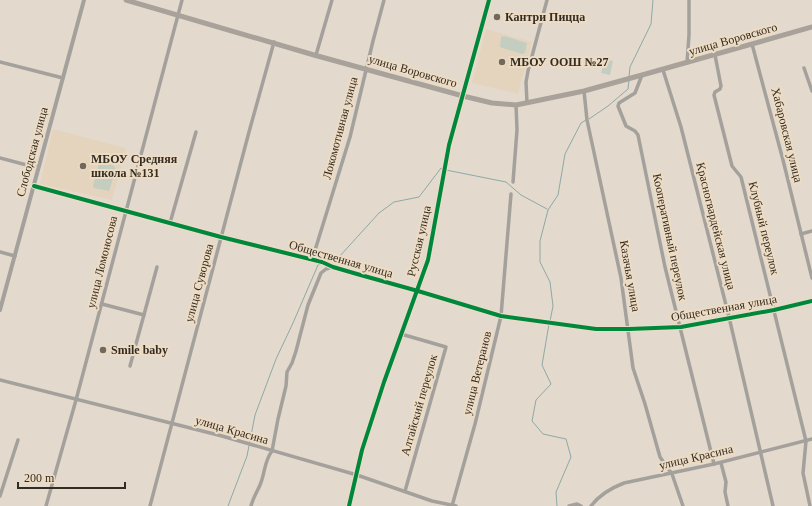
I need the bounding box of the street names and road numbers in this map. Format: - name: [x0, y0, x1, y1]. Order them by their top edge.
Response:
- street label: улица Воровского: [687, 20, 779, 58]
- street label: улица Воровского: [367, 52, 459, 90]
- street label: Локомотивная улица: [320, 75, 361, 181]
- street label: Хабаровская улица: [768, 86, 806, 185]
- street label: Слободская улица: [13, 105, 51, 198]
- street label: Красногвардейская улица: [693, 161, 739, 292]
- street label: Кооперативный переулок: [650, 172, 690, 302]
- street label: Клубный переулок: [746, 180, 782, 276]
- street label: Русская улица: [404, 203, 434, 278]
- street label: улица Ломоносова: [84, 214, 120, 310]
- street label: Общественная улица: [287, 237, 395, 281]
- street label: Казачья улица: [617, 239, 643, 314]
- street label: улица Суворова: [182, 242, 216, 324]
- street label: Общественная улица: [670, 292, 779, 324]
- street label: улица Ветеранов: [460, 329, 494, 416]
- street label: Алтайский переулок: [398, 353, 440, 457]
- street label: улица Красина: [194, 413, 271, 447]
- street label: улица Красина: [658, 442, 735, 472]

